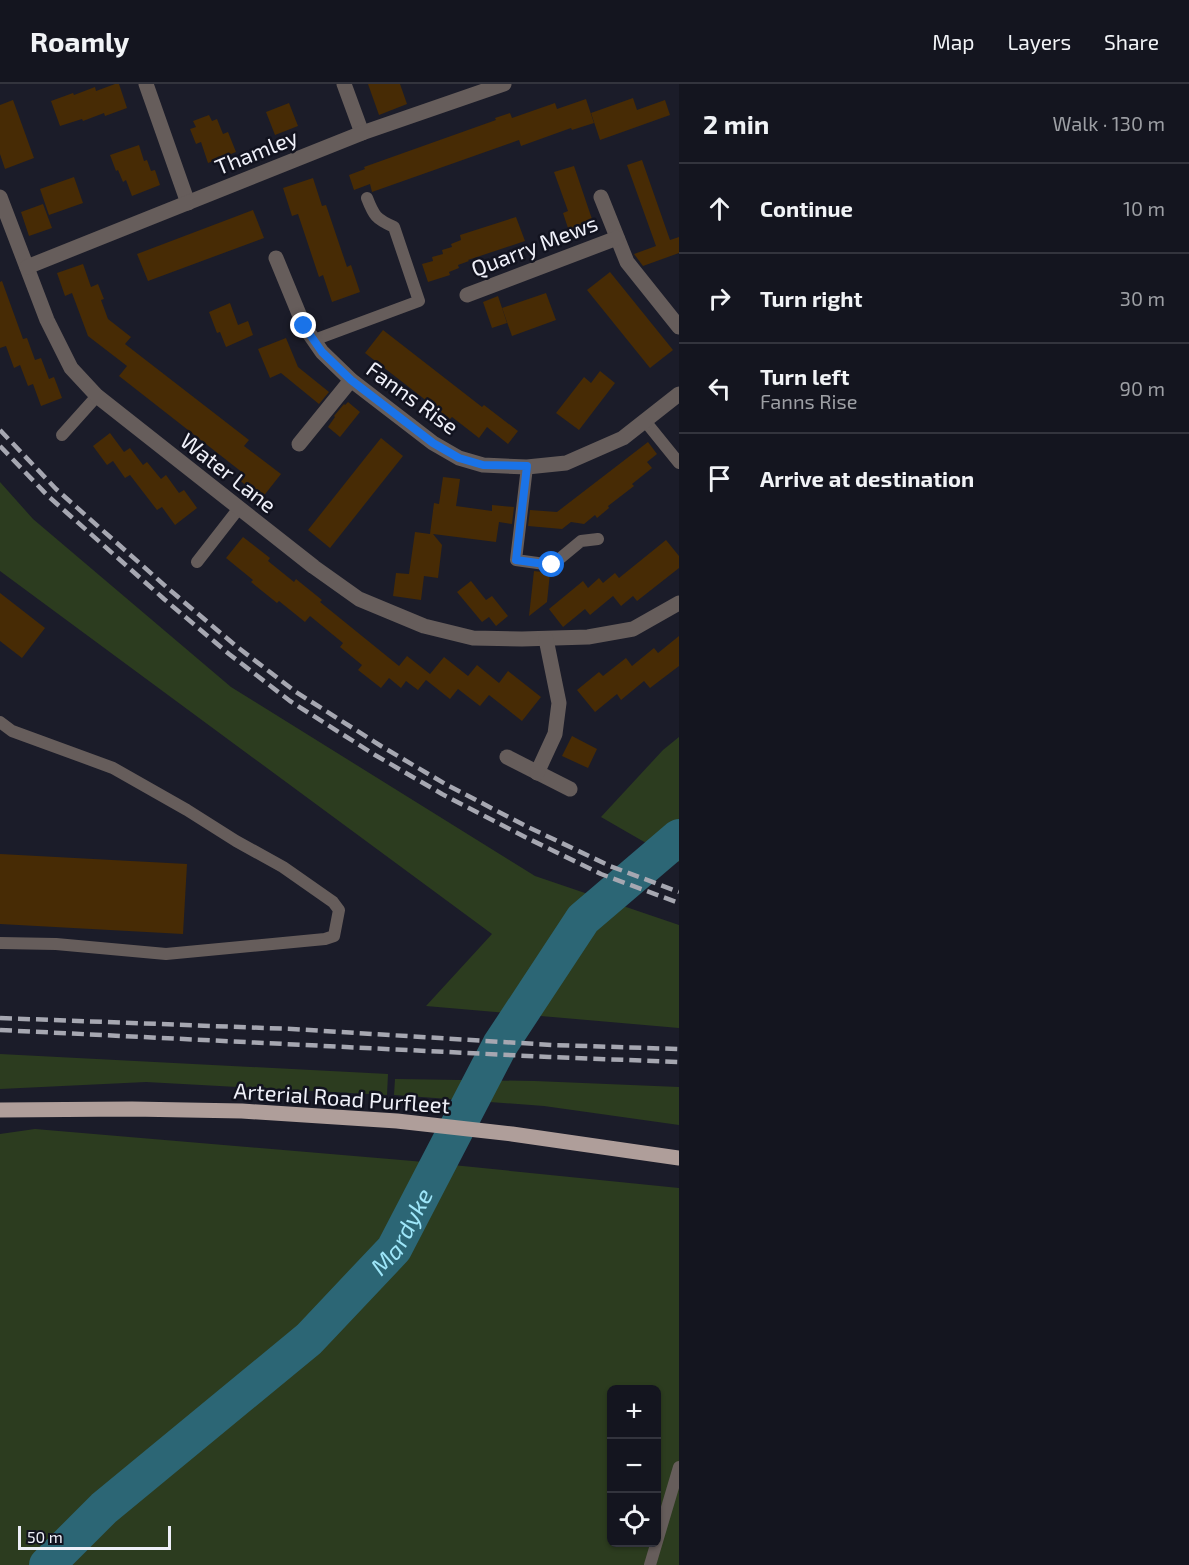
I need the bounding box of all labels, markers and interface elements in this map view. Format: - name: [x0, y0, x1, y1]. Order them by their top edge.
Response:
- text: Roamly: [30, 24, 129, 58]
- text: Map: [932, 29, 974, 54]
- text: Layers: [1007, 29, 1071, 54]
- text: Share: [1104, 29, 1159, 54]
- text: 2 min: [703, 108, 769, 139]
- text: Walk · 130 m: [1053, 111, 1165, 135]
- street label: Thamley: [211, 123, 301, 179]
- icon: ahead: [703, 192, 736, 225]
- text: Continue: [760, 195, 853, 221]
- text: 10 m: [1123, 196, 1165, 220]
- street label: Quarry Mews: [467, 209, 601, 282]
- icon: right: [703, 282, 736, 315]
- text: Turn right: [760, 285, 862, 311]
- text: 30 m: [1120, 286, 1165, 310]
- route end: [290, 312, 316, 338]
- street label: Fanns Rise: [362, 355, 464, 439]
- text: Turn left: [760, 363, 849, 389]
- icon: left: [703, 372, 736, 405]
- text: 90 m: [1120, 376, 1165, 400]
- text: Fanns Rise: [760, 389, 857, 413]
- street label: Water Lane: [176, 427, 282, 517]
- icon: arrive: [703, 462, 736, 495]
- text: Arrive at destination: [760, 465, 974, 491]
- route start: [538, 551, 564, 577]
- street label: Arterial Road Purfleet: [233, 1076, 451, 1118]
- water label: Mardyke: [363, 1183, 438, 1280]
- map controls: [607, 1385, 661, 1547]
- button: +: [607, 1385, 661, 1439]
- button: −: [607, 1439, 661, 1493]
- button: locate: [607, 1493, 661, 1547]
- scale bar: [18, 1523, 171, 1550]
- text: 50 m: [27, 1527, 63, 1546]

